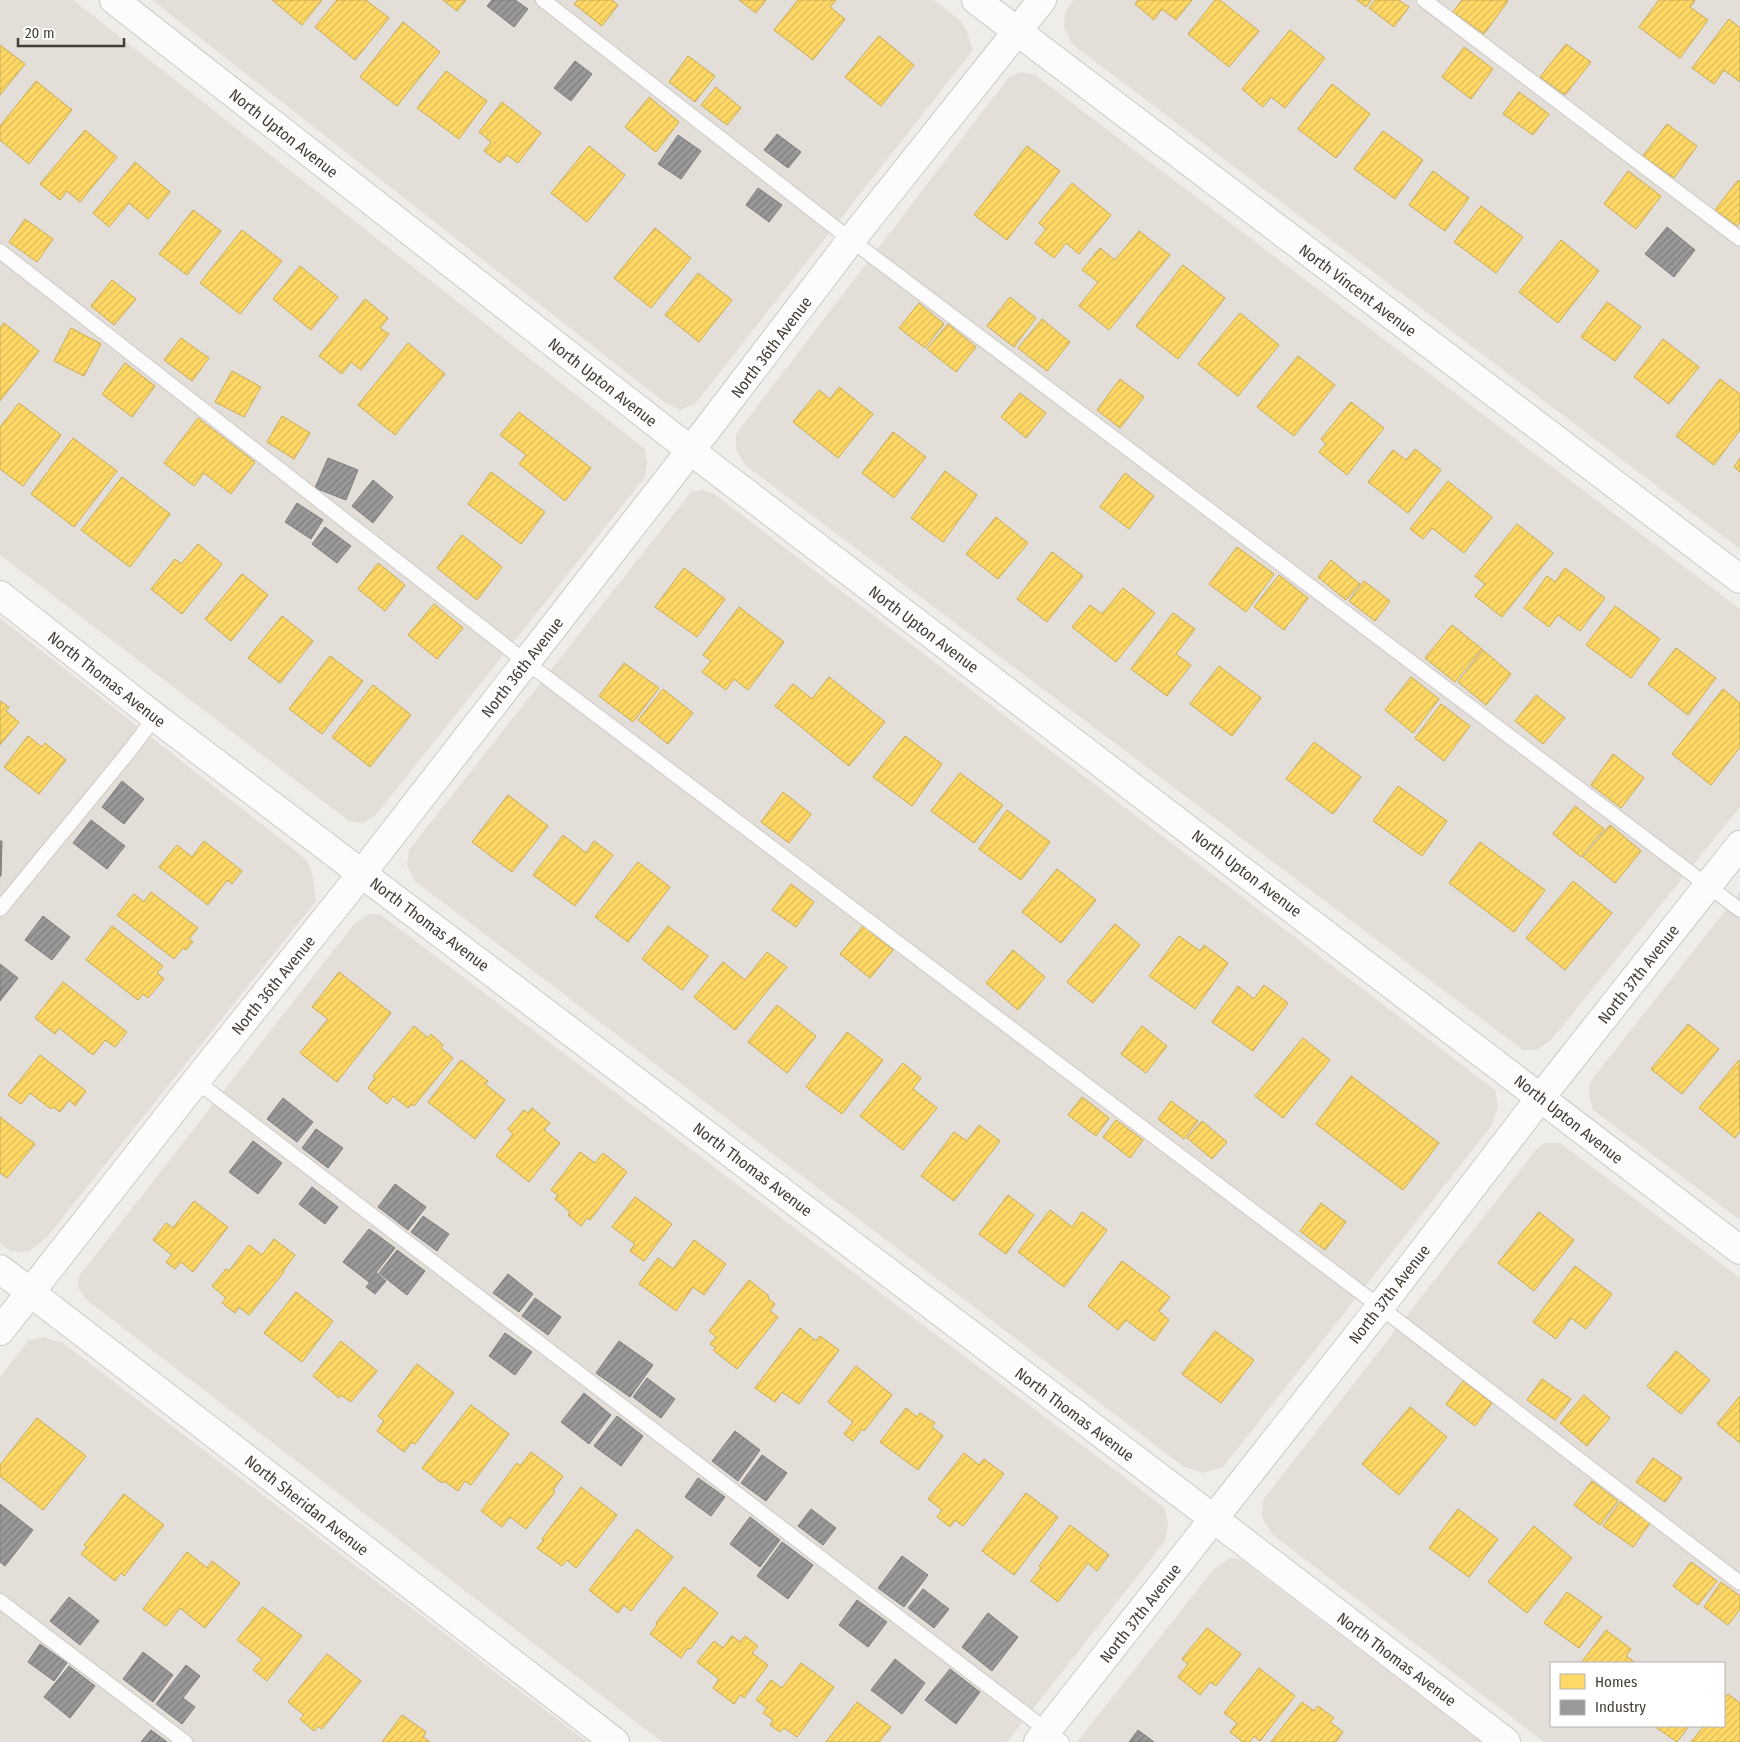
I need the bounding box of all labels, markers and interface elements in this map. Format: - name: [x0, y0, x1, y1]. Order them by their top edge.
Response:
- scale bar: [18, 15, 124, 47]
- text: 20 m: [25, 24, 55, 42]
- street label: North Upton Avenue: [226, 85, 342, 182]
- street label: North Vincent Avenue: [1295, 240, 1420, 341]
- street label: North 36th Avenue: [727, 293, 816, 402]
- street label: North Upton Avenue: [545, 334, 661, 431]
- street label: North Upton Avenue: [865, 582, 982, 677]
- street label: North 36th Avenue: [477, 613, 567, 721]
- street label: North Thomas Avenue: [44, 628, 169, 731]
- street label: North Upton Avenue: [1188, 826, 1305, 921]
- street label: North Thomas Avenue: [366, 873, 493, 975]
- street label: North 37th Avenue: [1594, 921, 1683, 1028]
- street label: North 36th Avenue: [228, 932, 319, 1039]
- street label: North Upton Avenue: [1511, 1071, 1627, 1168]
- street label: North Thomas Avenue: [689, 1118, 816, 1220]
- street label: North 37th Avenue: [1345, 1241, 1434, 1348]
- street label: North Thomas Avenue: [1011, 1363, 1138, 1465]
- street label: North Sheridan Avenue: [241, 1451, 372, 1560]
- street label: North 37th Avenue: [1096, 1560, 1185, 1667]
- street label: North Thomas Avenue: [1333, 1608, 1460, 1710]
- legend: [1550, 1662, 1725, 1727]
- text: Homes: [1595, 1673, 1637, 1691]
- text: Industry: [1595, 1698, 1646, 1716]

